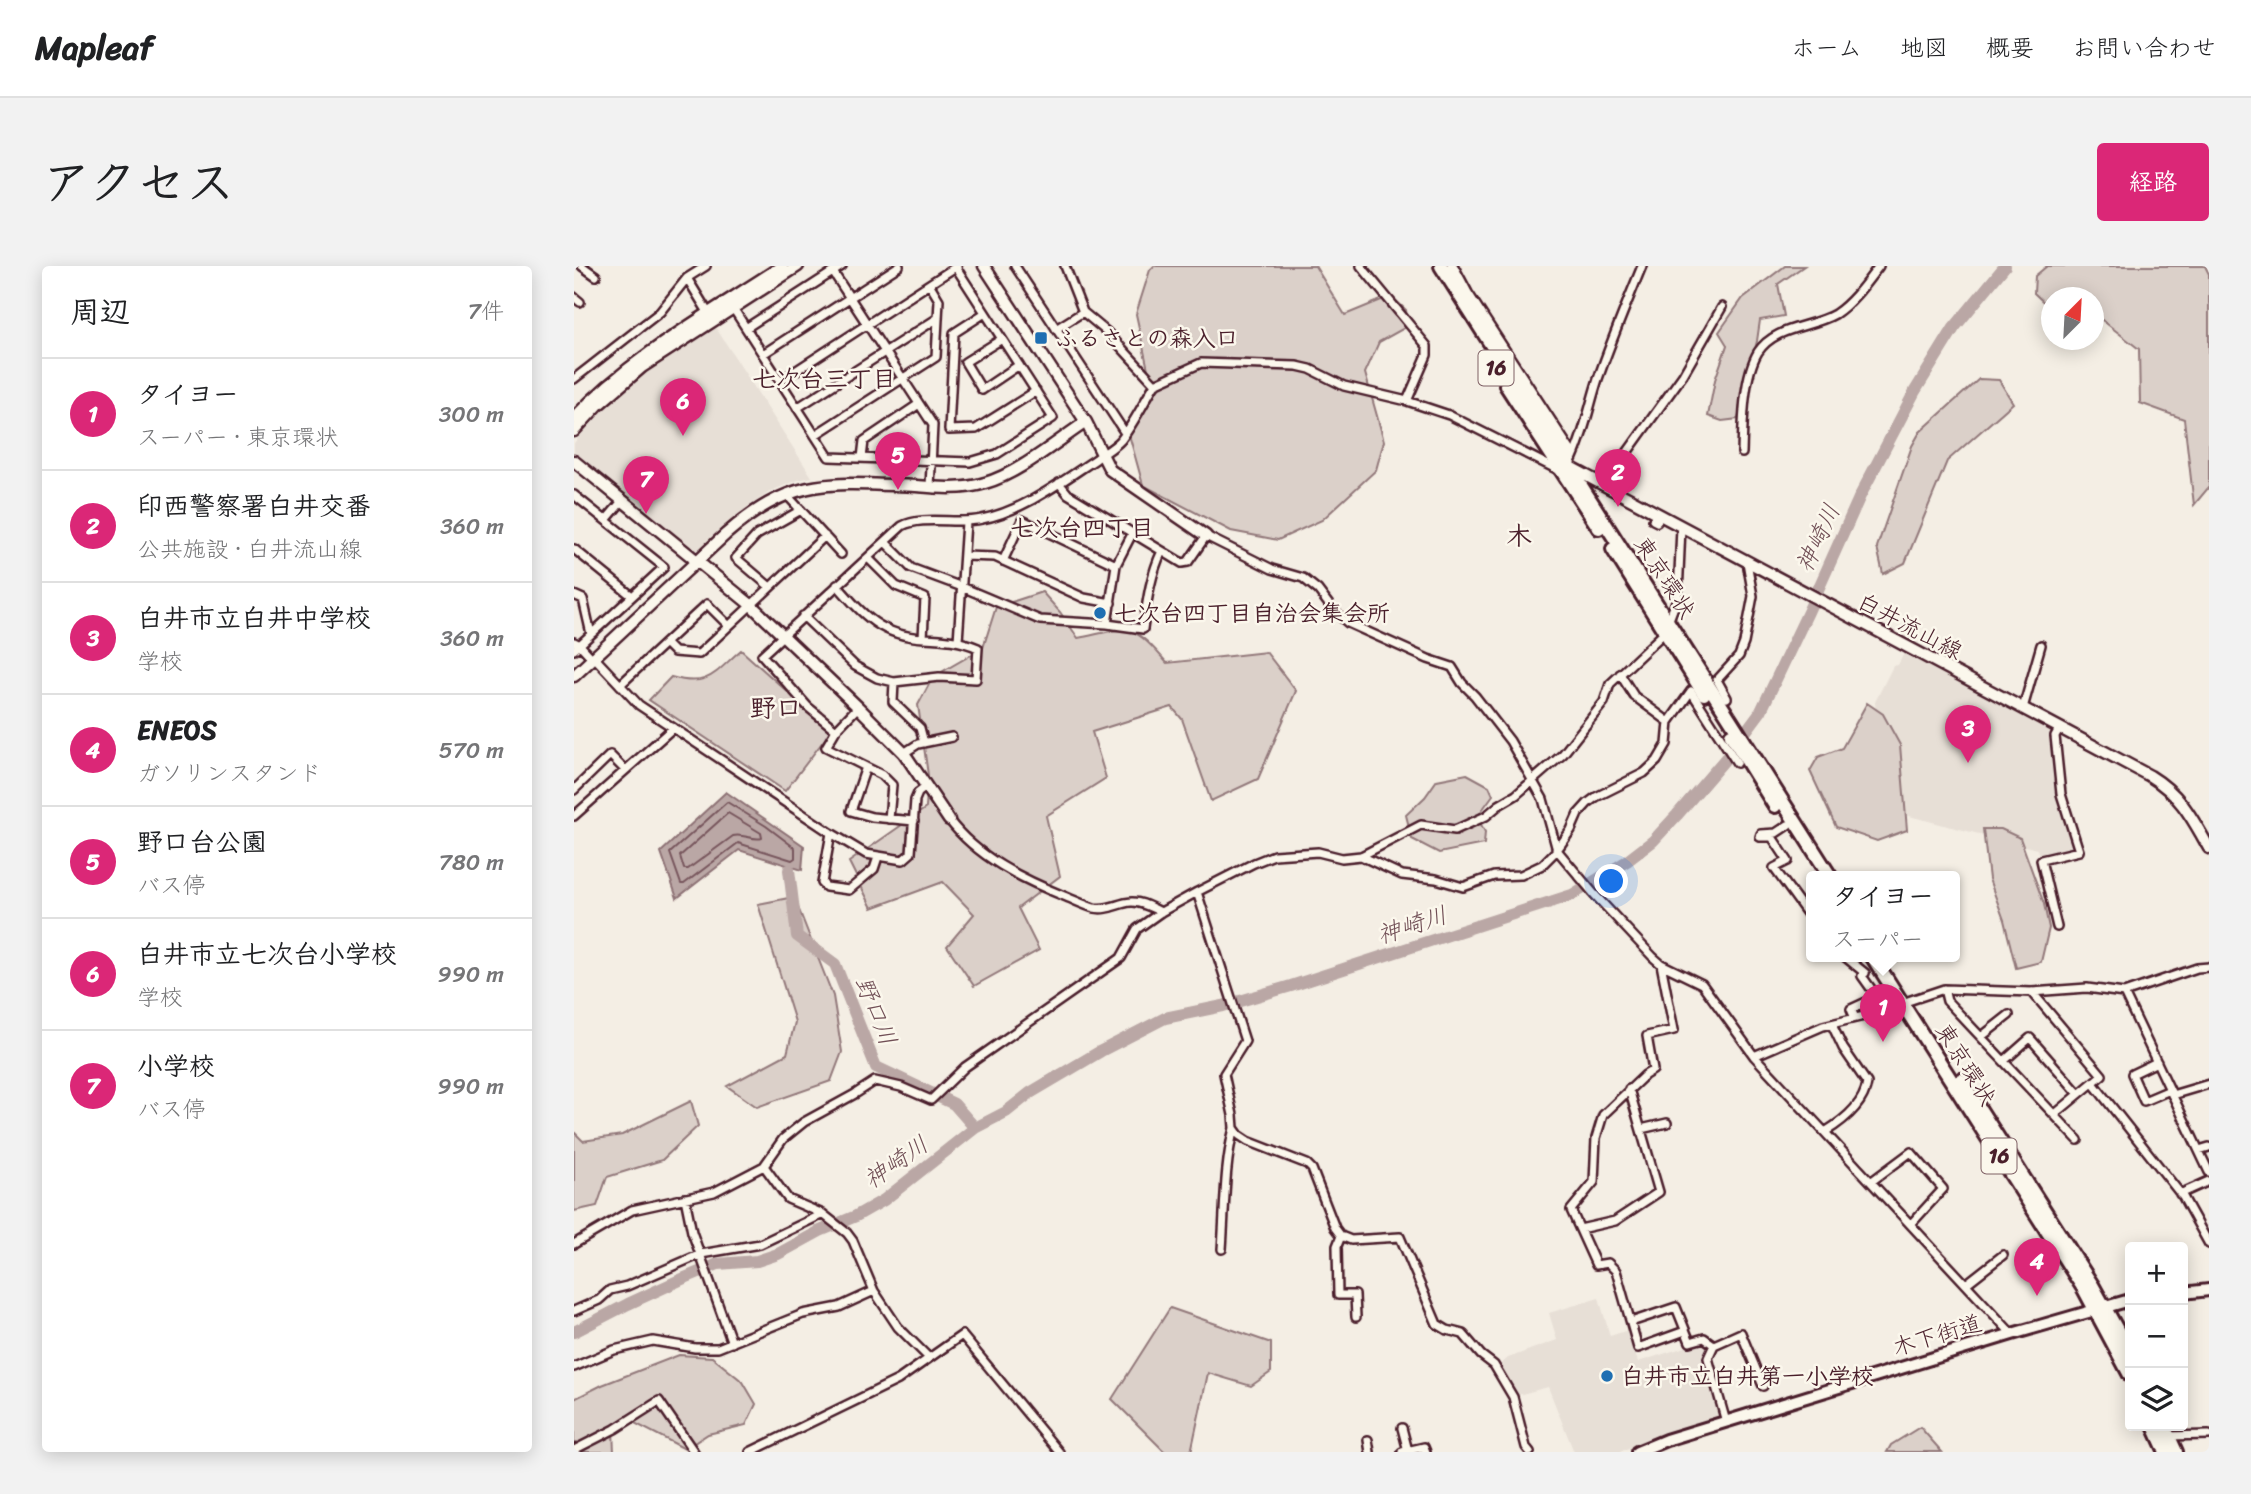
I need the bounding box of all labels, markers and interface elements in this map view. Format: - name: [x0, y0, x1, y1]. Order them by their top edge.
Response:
- text: Mapleaf: [35, 19, 153, 77]
- text: ホーム: [1791, 27, 1862, 69]
- text: 地図: [1900, 27, 1948, 69]
- text: 概要: [1986, 27, 2034, 69]
- text: お問い合わせ: [2072, 27, 2216, 69]
- text: アクセス: [42, 139, 235, 226]
- button: 経路: [2097, 143, 2209, 221]
- text: 周辺: [70, 285, 130, 339]
- north arrow: [2041, 287, 2104, 350]
- text: 7件: [468, 291, 504, 332]
- place label: ふるさとの森入口: [1055, 318, 1239, 359]
- marker: ふるさとの森入口: [1033, 330, 1049, 346]
- road number: 16: [1478, 350, 1514, 385]
- district label: 七次台三丁目: [752, 358, 896, 400]
- text: タイヨー: [137, 371, 238, 417]
- pin: 6: [660, 378, 706, 436]
- text: 1: [88, 394, 98, 435]
- text: 300 m: [439, 394, 504, 435]
- text: スーパー · 東京環状: [137, 417, 338, 458]
- pin: 5: [875, 432, 921, 490]
- pin: 2: [1595, 449, 1641, 507]
- pin: 7: [623, 456, 669, 514]
- text: 印西警察署白井交番: [137, 483, 371, 529]
- water label: 神崎川: [1784, 496, 1852, 580]
- text: 2: [86, 506, 100, 547]
- text: 360 m: [440, 506, 504, 547]
- district label: 七次台四丁目: [1010, 507, 1154, 549]
- district label: 木: [1506, 513, 1532, 559]
- street label: 東京環状: [1622, 528, 1707, 627]
- text: 公共施設 · 白井流山線: [137, 529, 362, 570]
- street label: 白井流山線: [1849, 581, 1970, 672]
- place label: 七次台四丁目自治会集会所: [1114, 593, 1390, 634]
- text: 白井市立白井中学校: [137, 595, 371, 641]
- marker: 七次台四丁目自治会集会所: [1092, 605, 1108, 621]
- text: 3: [87, 618, 99, 659]
- text: 360 m: [440, 618, 504, 659]
- text: 学校: [137, 641, 183, 682]
- district label: 野口: [750, 685, 802, 731]
- pin: 3: [1945, 705, 1991, 763]
- text: ENEOS: [137, 707, 217, 753]
- text: 4: [86, 730, 100, 771]
- text: 570 m: [439, 730, 504, 771]
- text: ガソリンスタンド: [137, 753, 321, 794]
- text: 野口台公園: [137, 819, 267, 865]
- text: 5: [86, 842, 100, 883]
- text: 780 m: [439, 842, 504, 883]
- your location: [1594, 864, 1628, 898]
- text: バス停: [137, 865, 206, 906]
- popup: [1806, 871, 1960, 962]
- text: タイヨー: [1832, 873, 1934, 919]
- water label: 神崎川: [1371, 894, 1453, 956]
- text: スーパー: [1832, 919, 1923, 960]
- text: 白井市立七次台小学校: [137, 931, 397, 977]
- text: 6: [86, 954, 100, 995]
- text: 990 m: [438, 954, 504, 995]
- water label: 野口川: [843, 970, 909, 1052]
- text: 学校: [137, 977, 183, 1018]
- pin: 1: [1860, 984, 1906, 1042]
- street label: 東京環状: [1924, 1014, 2007, 1114]
- text: 小学校: [137, 1043, 215, 1089]
- text: 7: [86, 1066, 100, 1107]
- text: 990 m: [438, 1066, 504, 1107]
- text: バス停: [137, 1089, 206, 1130]
- water label: 神崎川: [854, 1124, 938, 1200]
- road number: 16: [1982, 1138, 2016, 1174]
- pin: 4: [2014, 1238, 2060, 1296]
- map controls: [2125, 1242, 2188, 1431]
- button: +: [2125, 1242, 2188, 1305]
- street label: 木下街道: [1887, 1302, 1987, 1369]
- button: −: [2125, 1305, 2188, 1368]
- place label: 白井市立白井第一小学校: [1621, 1356, 1874, 1397]
- marker: 白井市立白井第一小学校: [1599, 1368, 1615, 1384]
- button: layers: [2125, 1368, 2188, 1431]

